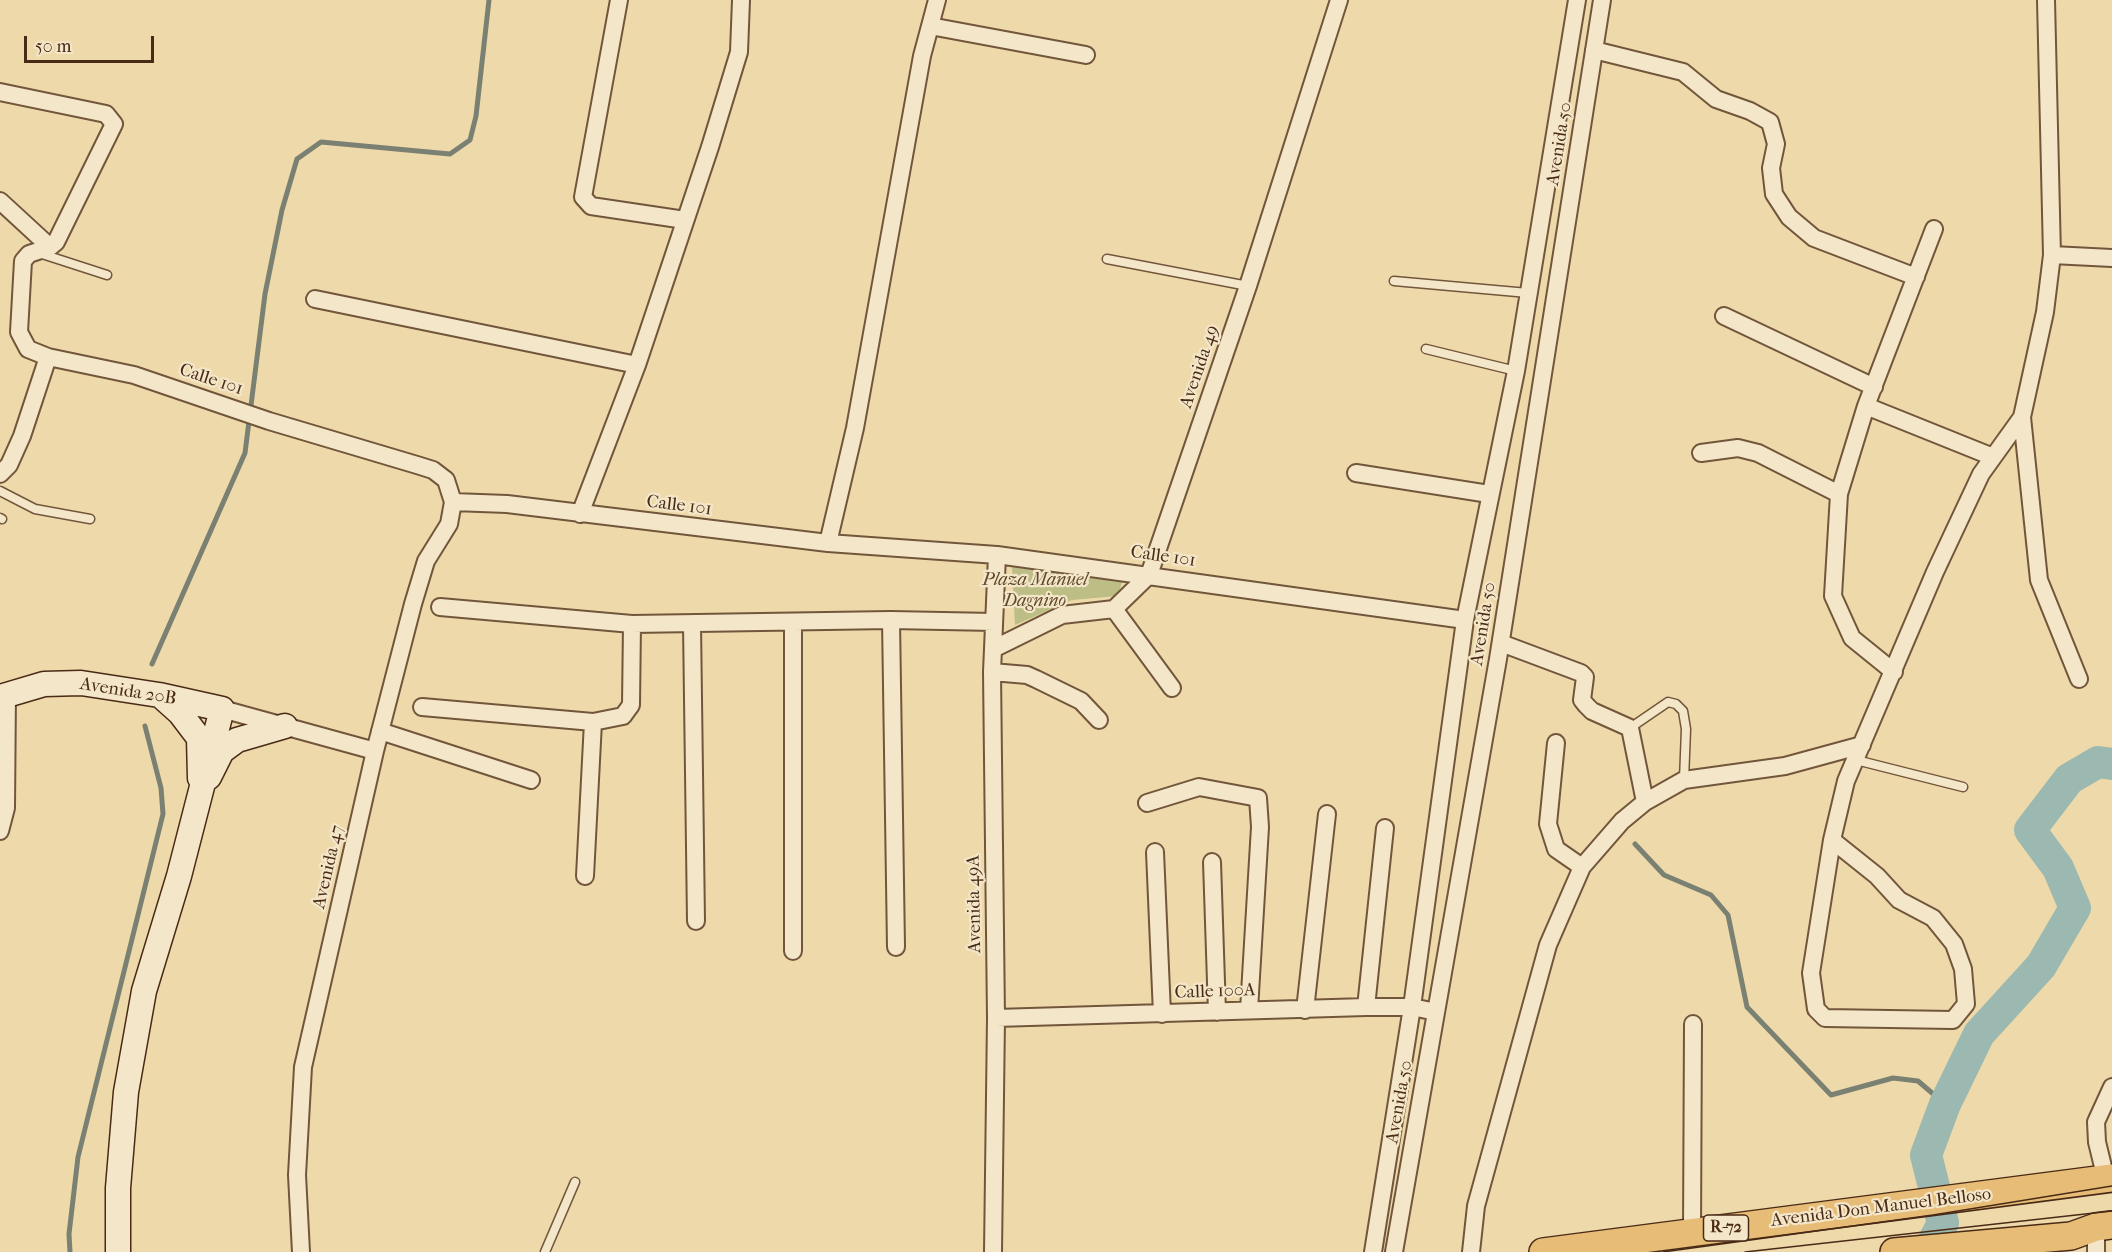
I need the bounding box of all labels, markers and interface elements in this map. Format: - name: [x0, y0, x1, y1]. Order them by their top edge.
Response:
- scale bar: [27, 24, 158, 62]
- text: 50 m: [35, 36, 71, 57]
- street label: Avenida 50: [1543, 101, 1577, 187]
- street label: Avenida 49: [1176, 323, 1224, 411]
- street label: Calle 101: [176, 360, 246, 400]
- street label: Calle 101: [645, 491, 713, 521]
- street label: Calle 101: [1129, 542, 1197, 572]
- park label: Plaza Manuel Dagnino: [982, 570, 1088, 612]
- street label: Avenida 50: [1467, 581, 1501, 667]
- street label: Avenida 20B: [78, 674, 178, 710]
- street label: Avenida 47: [309, 823, 349, 911]
- street label: Avenida 49A: [963, 855, 987, 953]
- street label: Calle 100A: [1174, 980, 1256, 1004]
- street label: Avenida 50: [1382, 1059, 1418, 1145]
- street label: Avenida Don Manuel Belloso: [1770, 1184, 1992, 1232]
- road number: R-72: [1704, 1215, 1748, 1241]

